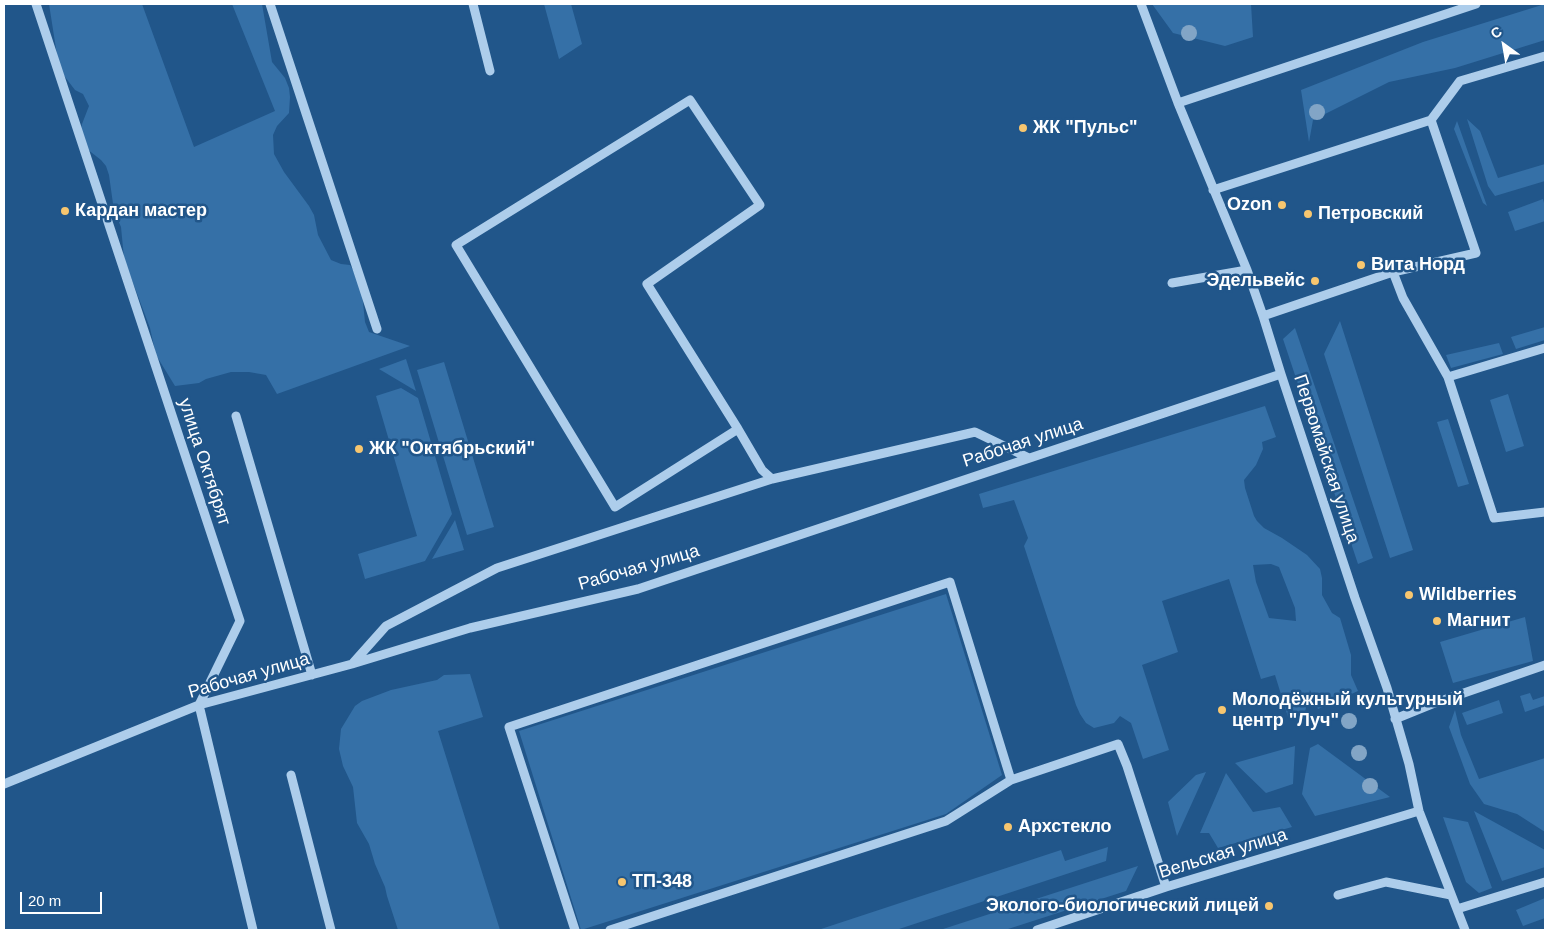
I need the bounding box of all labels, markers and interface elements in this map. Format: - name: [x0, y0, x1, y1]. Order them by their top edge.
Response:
- north arrow: [1479, 20, 1529, 70]
- text: С: [1488, 23, 1505, 42]
- place label: ЖК "Пульс": [1033, 117, 1138, 139]
- marker: ЖК "Пульс": [1017, 122, 1029, 134]
- place label: Ozon: [1227, 194, 1272, 216]
- marker: Ozon: [1276, 199, 1288, 211]
- place label: Кардан мастер: [75, 200, 207, 222]
- place label: Петровский: [1318, 203, 1423, 225]
- marker: Кардан мастер: [59, 205, 71, 217]
- marker: Петровский: [1302, 208, 1314, 220]
- place label: Вита Норд: [1371, 254, 1465, 276]
- marker: Вита Норд: [1355, 259, 1367, 271]
- place label: Эдельвейс: [1207, 270, 1305, 292]
- marker: Эдельвейс: [1309, 275, 1321, 287]
- street label: Первомайская улица: [1288, 372, 1364, 546]
- street label: улица Октябрят: [173, 396, 235, 528]
- street label: Рабочая улица: [960, 413, 1086, 473]
- place label: ЖК "Октябрьский": [369, 438, 535, 460]
- marker: ЖК "Октябрьский": [353, 443, 365, 455]
- street label: Рабочая улица: [576, 540, 702, 596]
- place label: Wildberries: [1419, 584, 1517, 606]
- marker: Wildberries: [1403, 589, 1415, 601]
- place label: Магнит: [1447, 610, 1510, 632]
- marker: Магнит: [1431, 615, 1443, 627]
- street label: Рабочая улица: [186, 648, 312, 704]
- place label: Молодёжный культурный центр "Луч": [1232, 689, 1463, 732]
- marker: Молодёжный культурный центр "Луч": [1216, 704, 1228, 716]
- place label: Архстекло: [1018, 816, 1112, 838]
- marker: Архстекло: [1002, 821, 1014, 833]
- street label: Вельская улица: [1156, 824, 1290, 884]
- place label: ТП-348: [632, 871, 692, 893]
- marker: ТП-348: [616, 876, 628, 888]
- scale bar: [22, 882, 105, 914]
- text: 20 m: [28, 892, 61, 909]
- place label: Эколого-биологический лицей: [986, 895, 1259, 917]
- marker: Эколого-биологический лицей: [1263, 900, 1275, 912]

